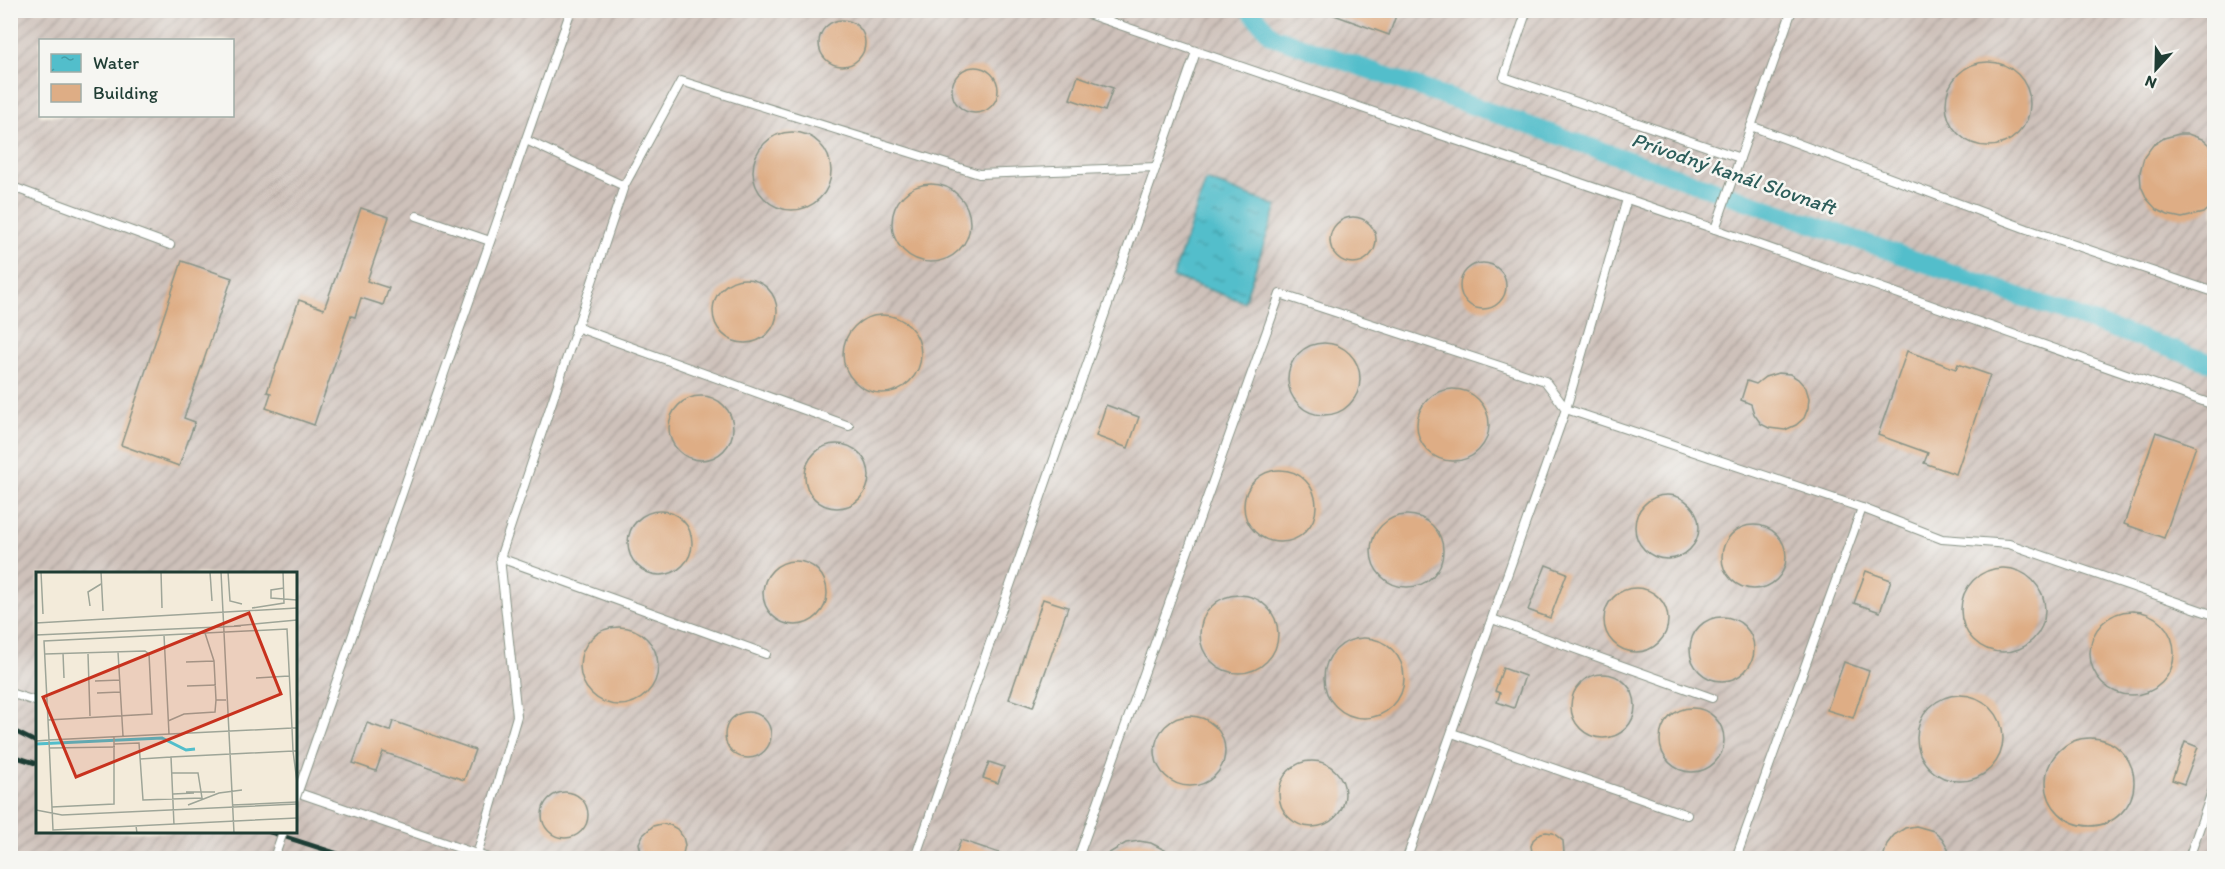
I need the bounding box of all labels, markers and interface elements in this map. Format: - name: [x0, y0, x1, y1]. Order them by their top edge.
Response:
- legend: [39, 39, 234, 117]
- north arrow: [2126, 39, 2186, 99]
- text: Water: [93, 52, 139, 74]
- text: N: [2142, 72, 2159, 93]
- text: Building: [93, 82, 159, 104]
- water label: Prívodný kanál Slovnaft: [1629, 126, 1841, 220]
- inset map: [36, 572, 297, 833]

